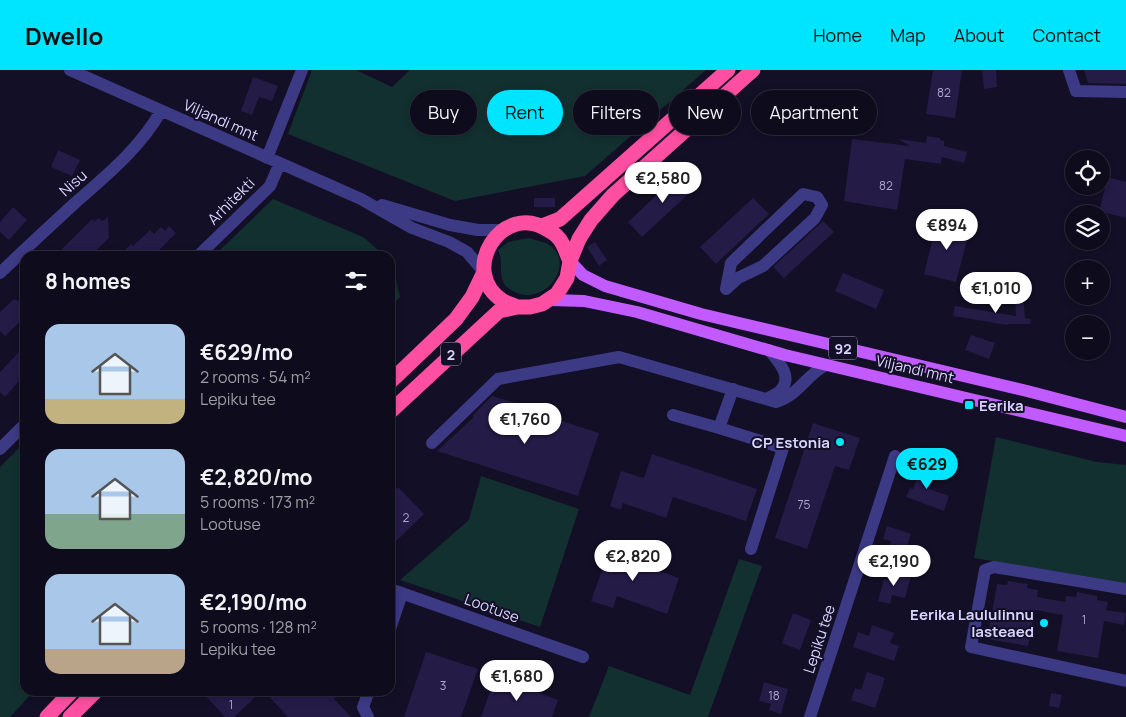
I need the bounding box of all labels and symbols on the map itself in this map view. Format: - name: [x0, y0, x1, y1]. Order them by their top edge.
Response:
- house number: 82: [937, 84, 951, 101]
- street label: Viljandi mnt: [180, 94, 262, 146]
- pin: €2,580: [622, 162, 704, 204]
- street label: Nisu: [55, 165, 91, 201]
- street label: Arhitekti: [203, 173, 259, 229]
- house number: 82: [879, 177, 893, 194]
- pin: €894: [917, 208, 977, 251]
- pin: €1,010: [955, 272, 1037, 314]
- road number: 92: [829, 336, 857, 360]
- road number: 2: [441, 342, 461, 366]
- street label: Viljandi mnt: [874, 350, 956, 388]
- place label: Eerika: [979, 395, 1024, 416]
- marker: Eerika: [963, 399, 975, 411]
- pin: €1,760: [484, 402, 566, 445]
- place label: CP Estonia: [752, 432, 830, 453]
- marker: CP Estonia: [834, 436, 846, 448]
- pin: €629: [897, 448, 957, 490]
- house number: 75: [798, 496, 811, 513]
- house number: 2: [403, 509, 410, 526]
- pin: €2,820: [592, 540, 674, 582]
- pin: €2,190: [853, 544, 935, 587]
- street label: Lootuse: [462, 588, 523, 628]
- street label: Lepiku tee: [798, 602, 840, 676]
- place label: Eerika Laululinnu lasteaed: [910, 604, 1034, 642]
- house number: 1: [1082, 611, 1086, 628]
- marker: Eerika Laululinnu lasteaed: [1038, 617, 1050, 629]
- pin: €1,680: [476, 660, 558, 702]
- house number: 3: [440, 677, 446, 694]
- house number: 18: [768, 687, 780, 704]
- house number: 1: [229, 696, 233, 713]

